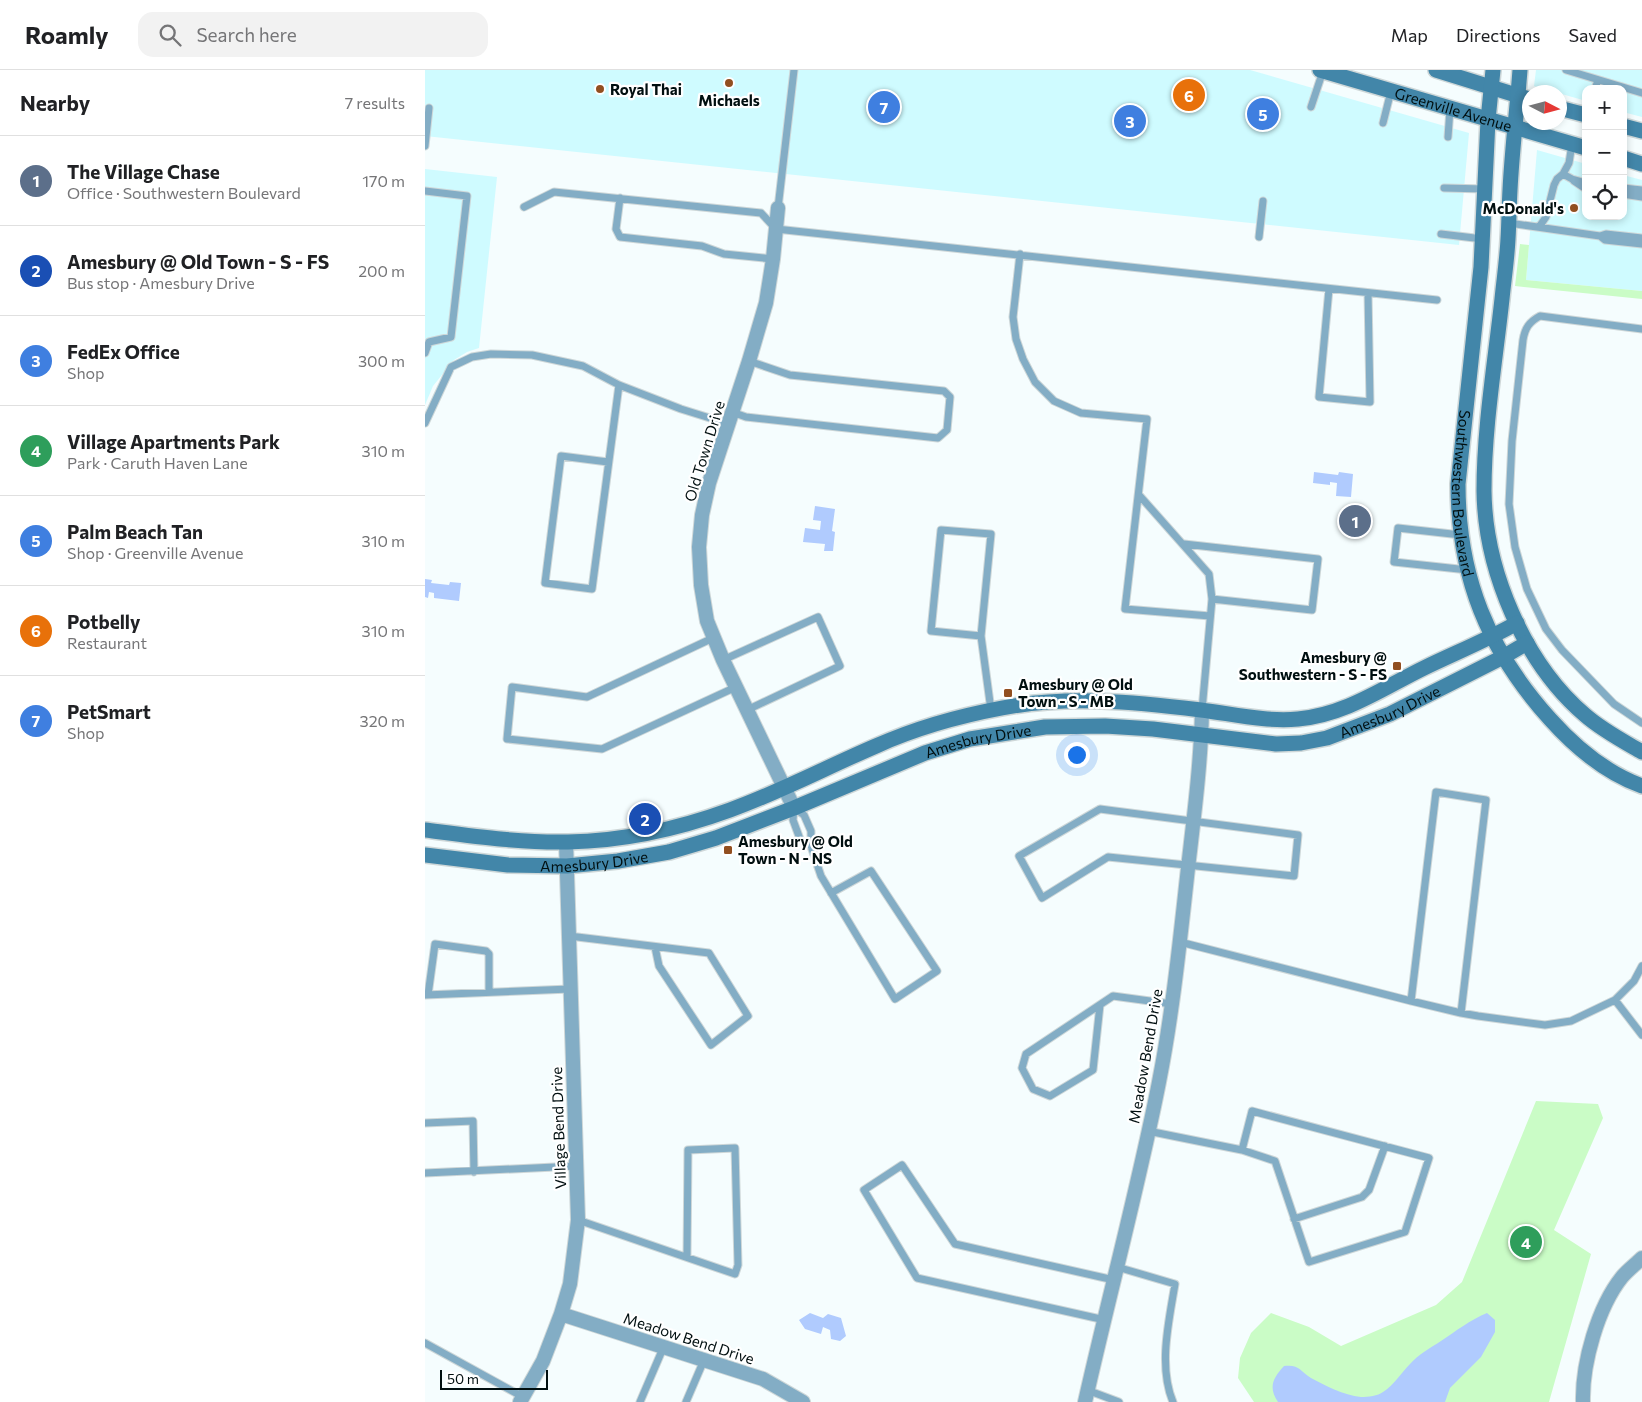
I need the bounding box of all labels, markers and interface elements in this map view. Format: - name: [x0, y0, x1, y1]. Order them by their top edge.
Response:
- search box: [138, 12, 488, 57]
- text: Roamly: [25, 20, 108, 49]
- icon: search: [156, 21, 184, 49]
- text: Search here: [196, 23, 297, 46]
- text: Map: [1391, 24, 1428, 46]
- text: Directions: [1456, 24, 1540, 46]
- text: Saved: [1568, 24, 1617, 46]
- pin: 6: [1173, 76, 1205, 114]
- marker: Michaels: [723, 77, 735, 89]
- place label: Royal Thai: [610, 80, 682, 98]
- marker: Royal Thai: [594, 83, 606, 95]
- street label: Greenville Avenue: [1393, 83, 1514, 135]
- north arrow: [1522, 85, 1567, 130]
- map controls: [1582, 85, 1627, 220]
- button: +: [1582, 85, 1627, 130]
- pin: 7: [868, 88, 900, 126]
- text: Nearby: [20, 90, 90, 115]
- place label: Michaels: [698, 91, 760, 109]
- text: 7 results: [345, 93, 405, 112]
- pin: 5: [1247, 95, 1279, 133]
- pin: 3: [1114, 102, 1146, 140]
- button: −: [1582, 130, 1627, 175]
- text: The Village Chase: [67, 160, 220, 183]
- text: 1: [32, 171, 40, 190]
- text: 170 m: [362, 171, 405, 190]
- button: locate: [1582, 175, 1627, 220]
- text: Office · Southwestern Boulevard: [67, 183, 301, 202]
- place label: McDonald's: [1483, 199, 1564, 217]
- marker: McDonald's: [1568, 202, 1580, 214]
- text: Amesbury @ Old Town - S - FS: [67, 250, 329, 273]
- text: 2: [31, 261, 41, 280]
- text: 200 m: [358, 261, 405, 280]
- text: Bus stop · Amesbury Drive: [67, 273, 255, 292]
- text: FedEx Office: [67, 340, 180, 363]
- text: 3: [31, 351, 41, 370]
- text: 300 m: [358, 351, 405, 370]
- text: Shop: [67, 363, 105, 382]
- street label: Old Town Drive: [680, 398, 728, 504]
- street label: Southwestern Boulevard: [1449, 409, 1478, 578]
- text: Village Apartments Park: [67, 430, 280, 453]
- text: 4: [31, 441, 41, 460]
- text: 310 m: [362, 441, 405, 460]
- text: Park · Caruth Haven Lane: [67, 453, 248, 472]
- pin: 1: [1339, 502, 1371, 540]
- text: Palm Beach Tan: [67, 520, 203, 543]
- text: 5: [31, 531, 41, 550]
- text: 310 m: [362, 531, 405, 550]
- text: Shop · Greenville Avenue: [67, 543, 243, 562]
- text: Potbelly: [67, 610, 140, 633]
- text: 6: [31, 621, 41, 640]
- text: 310 m: [362, 621, 405, 640]
- text: Restaurant: [67, 633, 147, 652]
- place label: Amesbury @ Southwestern - S - FS: [1239, 648, 1387, 683]
- marker: Amesbury @ Southwestern - S - FS: [1391, 660, 1403, 672]
- place label: Amesbury @ Old Town - S - MB: [1018, 675, 1133, 710]
- street label: Amesbury Drive: [1337, 681, 1443, 741]
- marker: Amesbury @ Old Town - S - MB: [1002, 687, 1014, 699]
- text: PetSmart: [67, 700, 151, 723]
- text: 7: [32, 711, 40, 730]
- text: 320 m: [360, 711, 405, 730]
- street label: Amesbury Drive: [923, 720, 1032, 761]
- text: Shop: [67, 723, 105, 742]
- your location: [1064, 742, 1090, 768]
- pin: 2: [629, 800, 661, 838]
- place label: Amesbury @ Old Town - N - NS: [738, 832, 853, 867]
- marker: Amesbury @ Old Town - N - NS: [722, 844, 734, 856]
- street label: Amesbury Drive: [540, 847, 650, 875]
- street label: Meadow Bend Drive: [1124, 987, 1166, 1125]
- street label: Village Bend Drive: [547, 1066, 569, 1189]
- pin: 4: [1510, 1223, 1542, 1261]
- street label: Meadow Bend Drive: [621, 1308, 757, 1368]
- scale bar: [440, 1367, 547, 1390]
- text: 50 m: [447, 1370, 479, 1387]

